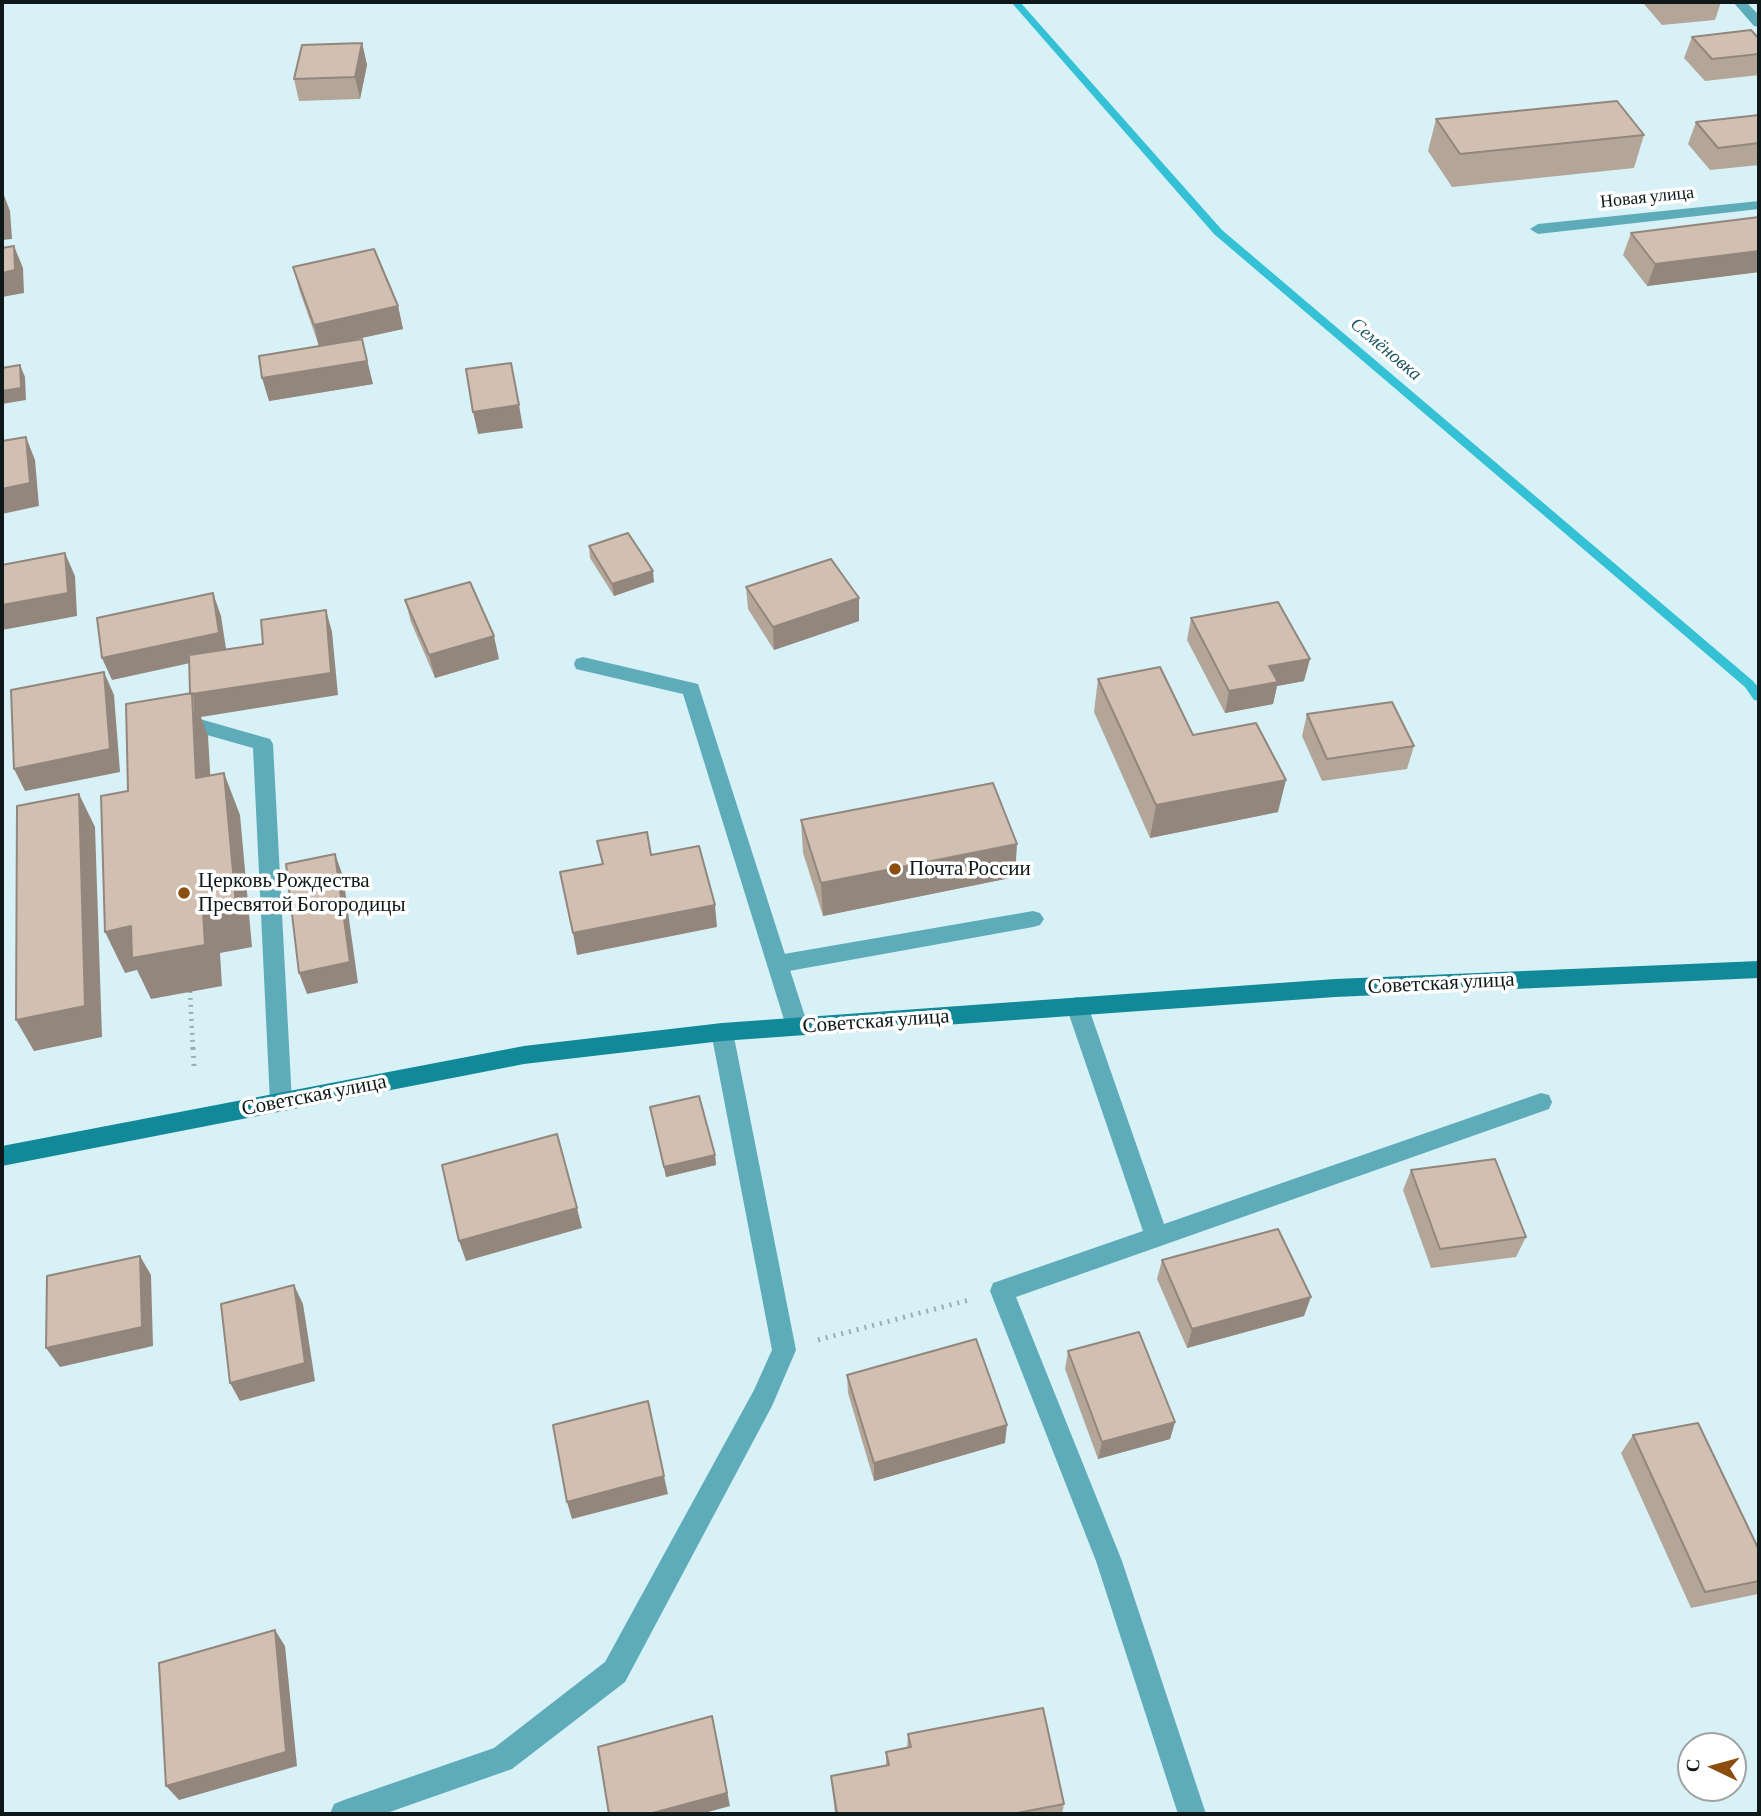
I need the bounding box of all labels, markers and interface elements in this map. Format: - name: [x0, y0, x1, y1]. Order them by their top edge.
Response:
- street label: Новая улица: [1599, 181, 1695, 213]
- water label: Семёновка: [1346, 312, 1426, 386]
- place label: Почта России: [909, 856, 1031, 882]
- marker: Почта России: [887, 861, 903, 877]
- place label: Церковь Рождества Пресвятой Богородицы: [198, 868, 406, 918]
- marker: Церковь Рождества Пресвятой Богородицы: [176, 885, 192, 901]
- street label: Советская улица: [1367, 967, 1515, 999]
- street label: Советская улица: [802, 1003, 950, 1039]
- street label: Советская улица: [239, 1069, 389, 1121]
- north arrow: [1677, 1732, 1747, 1802]
- text: С: [1682, 1758, 1704, 1773]

